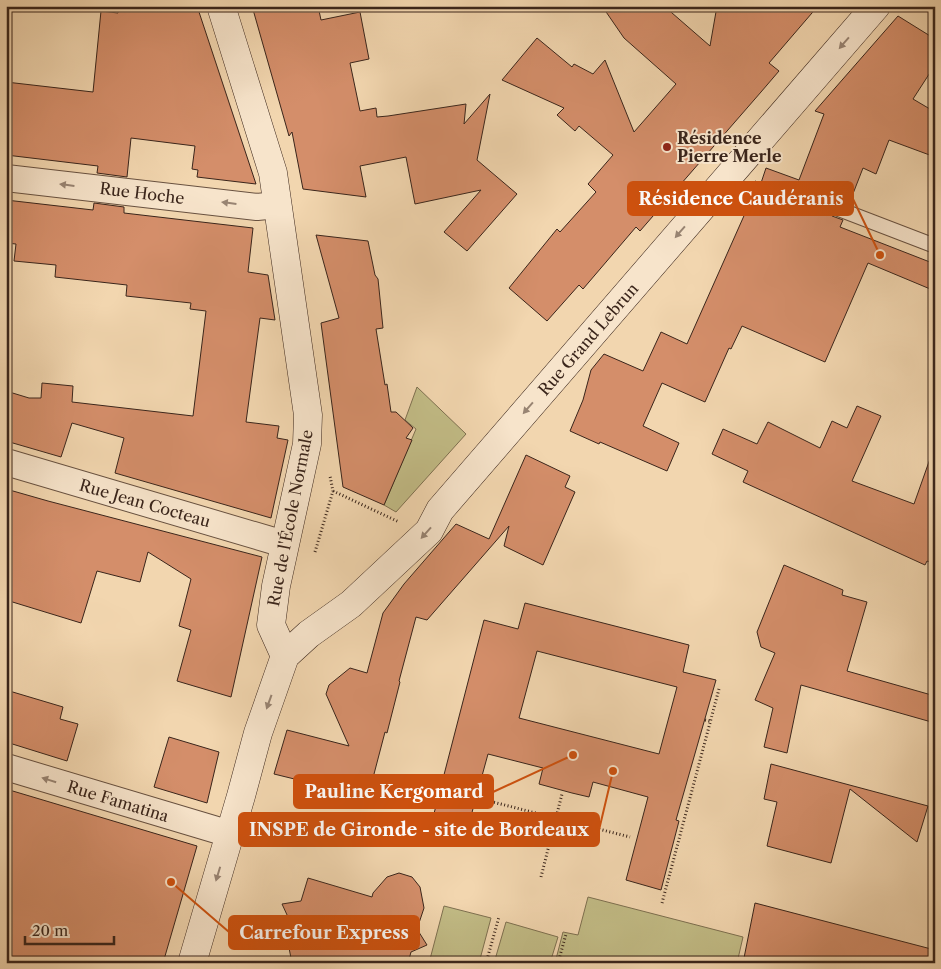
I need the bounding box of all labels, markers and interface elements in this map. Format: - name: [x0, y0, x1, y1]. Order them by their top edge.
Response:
- one-way arrow: [839, 37, 850, 49]
- place label: Résidence Pierre Merle: [677, 128, 782, 166]
- marker: Résidence Pierre Merle: [661, 141, 673, 153]
- street label: Rue Hoche: [98, 178, 186, 208]
- one-way arrow: [59, 181, 75, 189]
- callout: Résidence Caudéranis: [628, 182, 853, 215]
- text: Résidence Caudéranis: [638, 188, 844, 210]
- one-way arrow: [220, 199, 236, 207]
- one-way arrow: [675, 226, 686, 239]
- street label: Rue Grand Lebrun: [534, 279, 642, 399]
- one-way arrow: [523, 401, 534, 414]
- street label: Rue de l'École Normale: [263, 428, 317, 608]
- street label: Rue Jean Cocteau: [77, 475, 213, 531]
- one-way arrow: [420, 527, 431, 540]
- one-way arrow: [265, 695, 273, 710]
- callout: Pauline Kergomard: [294, 775, 493, 808]
- one-way arrow: [42, 776, 57, 784]
- street label: Rue Famatina: [65, 776, 172, 826]
- text: Pauline Kergomard: [305, 781, 483, 803]
- callout: INSPE de Gironde - site de Bordeaux: [239, 813, 599, 846]
- text: INSPE de Gironde - site de Bordeaux: [249, 819, 589, 841]
- one-way arrow: [214, 867, 222, 882]
- scale bar: [25, 914, 114, 946]
- callout: Carrefour Express: [229, 916, 419, 949]
- text: 20 m: [32, 921, 68, 940]
- text: Carrefour Express: [239, 922, 409, 944]

